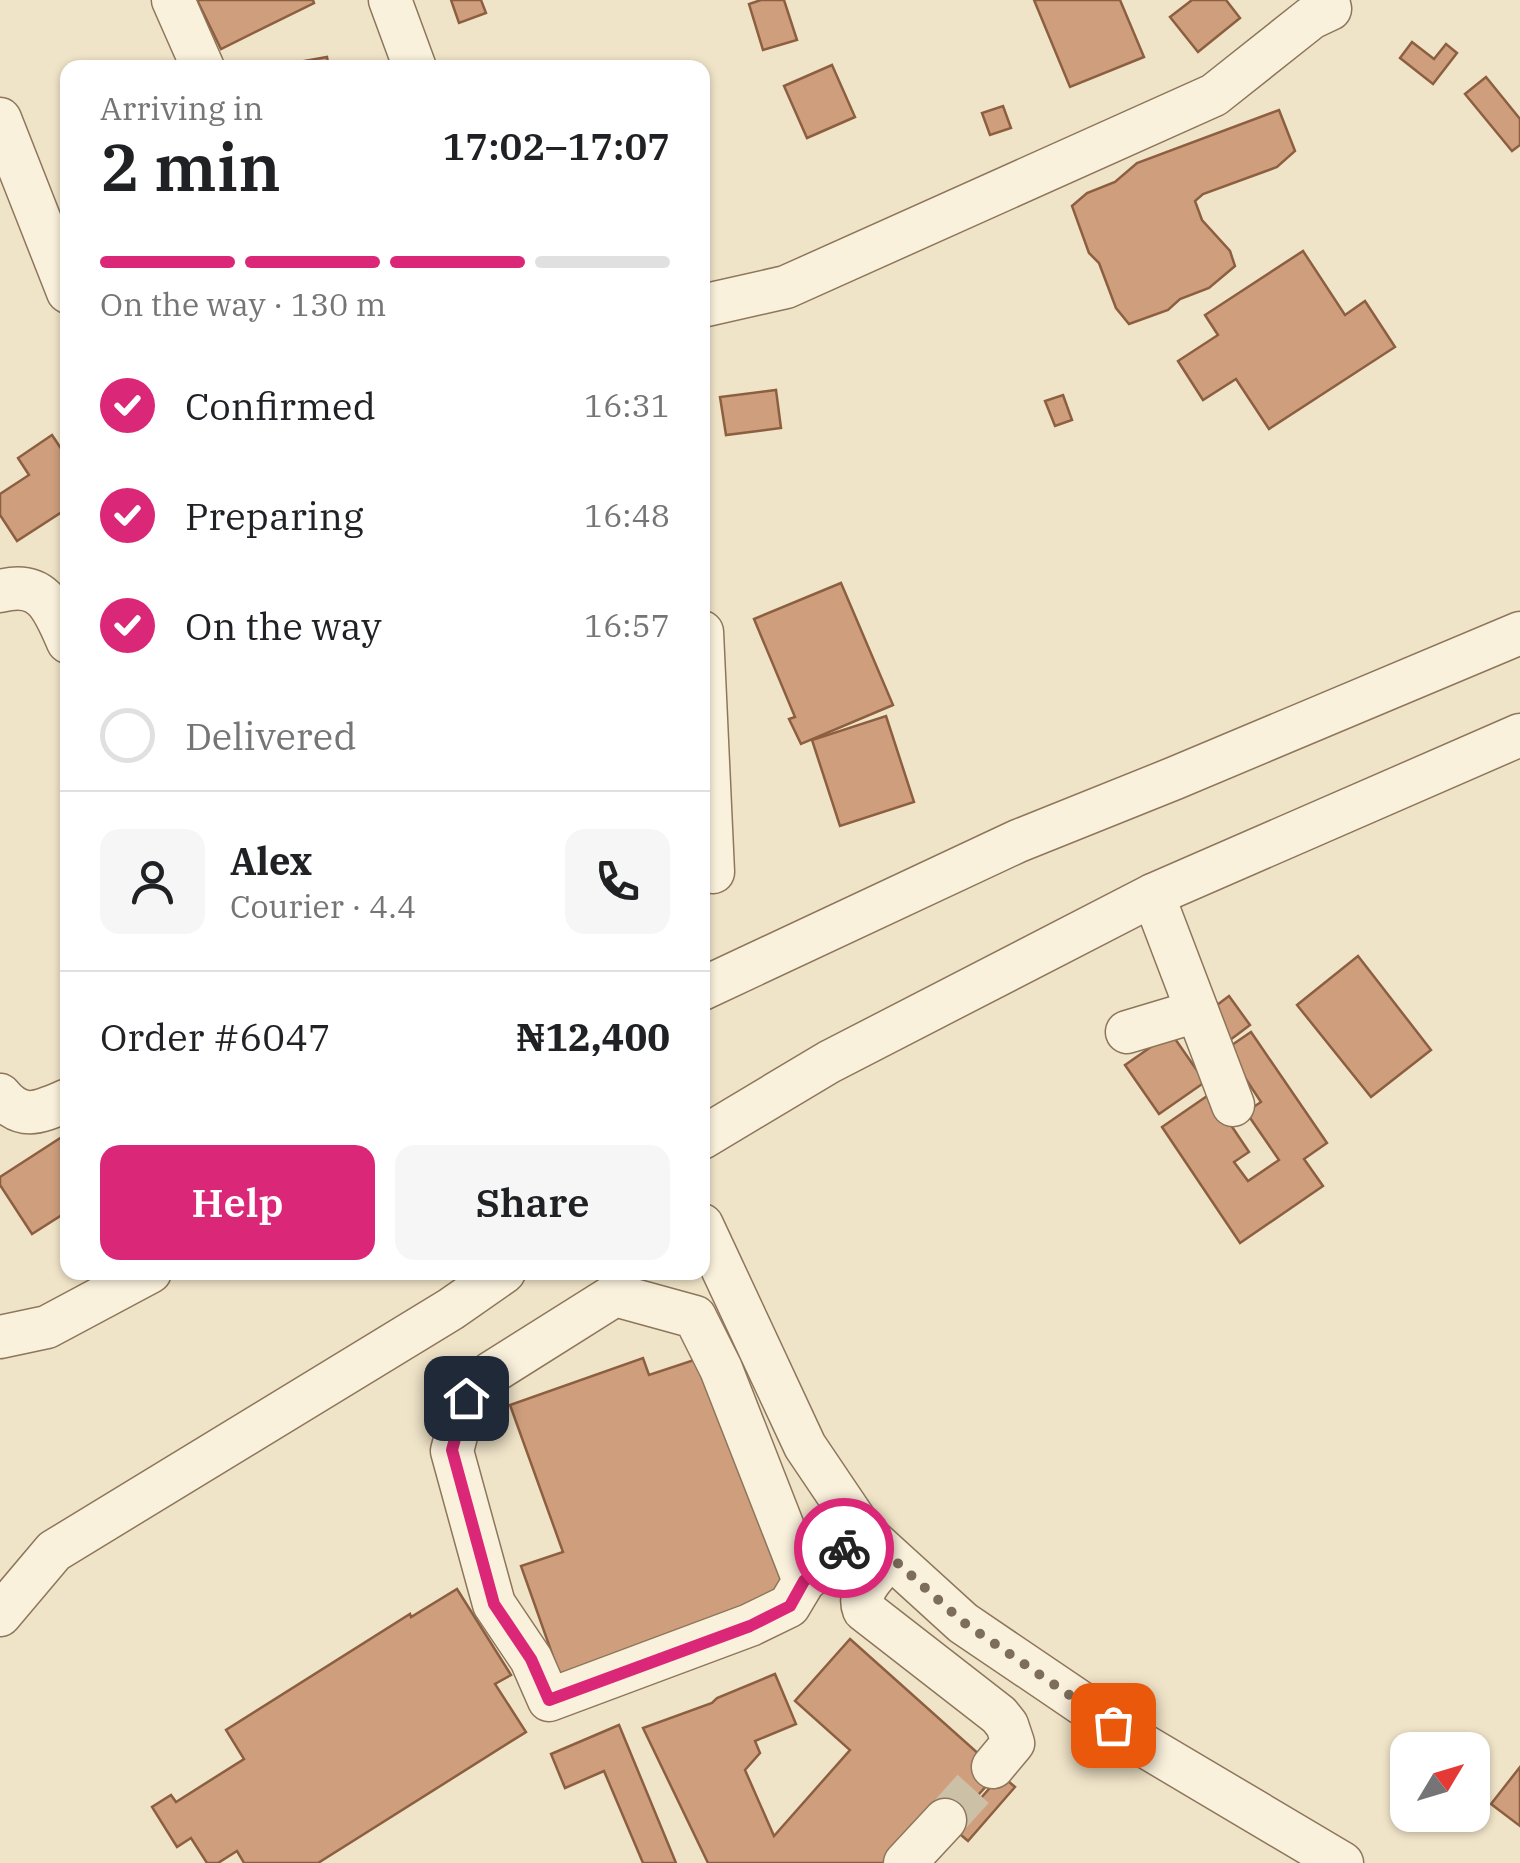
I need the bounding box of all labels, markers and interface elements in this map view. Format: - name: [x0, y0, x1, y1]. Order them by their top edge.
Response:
- text: Arriving in: [100, 87, 263, 129]
- text: 17:02–17:07: [443, 121, 670, 170]
- text: 2 min: [100, 124, 281, 209]
- text: On the way · 130 m: [100, 283, 386, 325]
- icon: check: [100, 378, 155, 433]
- text: Confirmed: [185, 381, 376, 430]
- text: 16:31: [584, 384, 670, 426]
- icon: check: [100, 488, 155, 543]
- text: Preparing: [185, 491, 364, 540]
- text: 16:48: [584, 494, 670, 536]
- icon: check: [100, 598, 155, 653]
- text: On the way: [185, 601, 382, 650]
- text: 16:57: [584, 604, 670, 646]
- text: Delivered: [185, 711, 357, 760]
- button: person: [100, 829, 205, 934]
- button: phone: [565, 829, 670, 934]
- text: Alex: [230, 836, 312, 885]
- text: Courier · 4.4: [230, 885, 416, 927]
- text: Order #6047: [100, 1012, 331, 1061]
- text: ₦12,400: [516, 1012, 670, 1061]
- button: Help: [100, 1145, 375, 1260]
- button: Share: [395, 1145, 670, 1260]
- pin: [424, 1356, 509, 1441]
- icon: home: [439, 1371, 494, 1426]
- courier: [794, 1498, 894, 1598]
- icon: bike: [817, 1521, 872, 1576]
- pin: [1071, 1683, 1156, 1768]
- icon: bag: [1086, 1698, 1141, 1753]
- north arrow: [1390, 1732, 1490, 1832]
- map controls: [1390, 1732, 1490, 1832]

